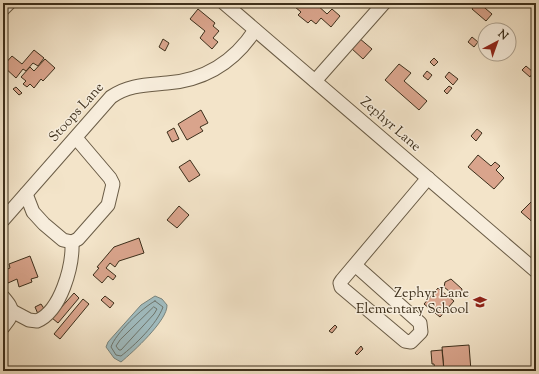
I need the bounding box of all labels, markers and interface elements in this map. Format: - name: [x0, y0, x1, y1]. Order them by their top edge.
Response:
- north arrow: [477, 22, 517, 62]
- text: N: [494, 26, 512, 44]
- street label: Stoops Lane: [45, 79, 109, 147]
- street label: Zephyr Lane: [355, 93, 425, 157]
- place label: Zephyr Lane Elementary School: [356, 284, 469, 320]
- school or university icon: Zephyr Lane Elementary School: [472, 294, 488, 310]

